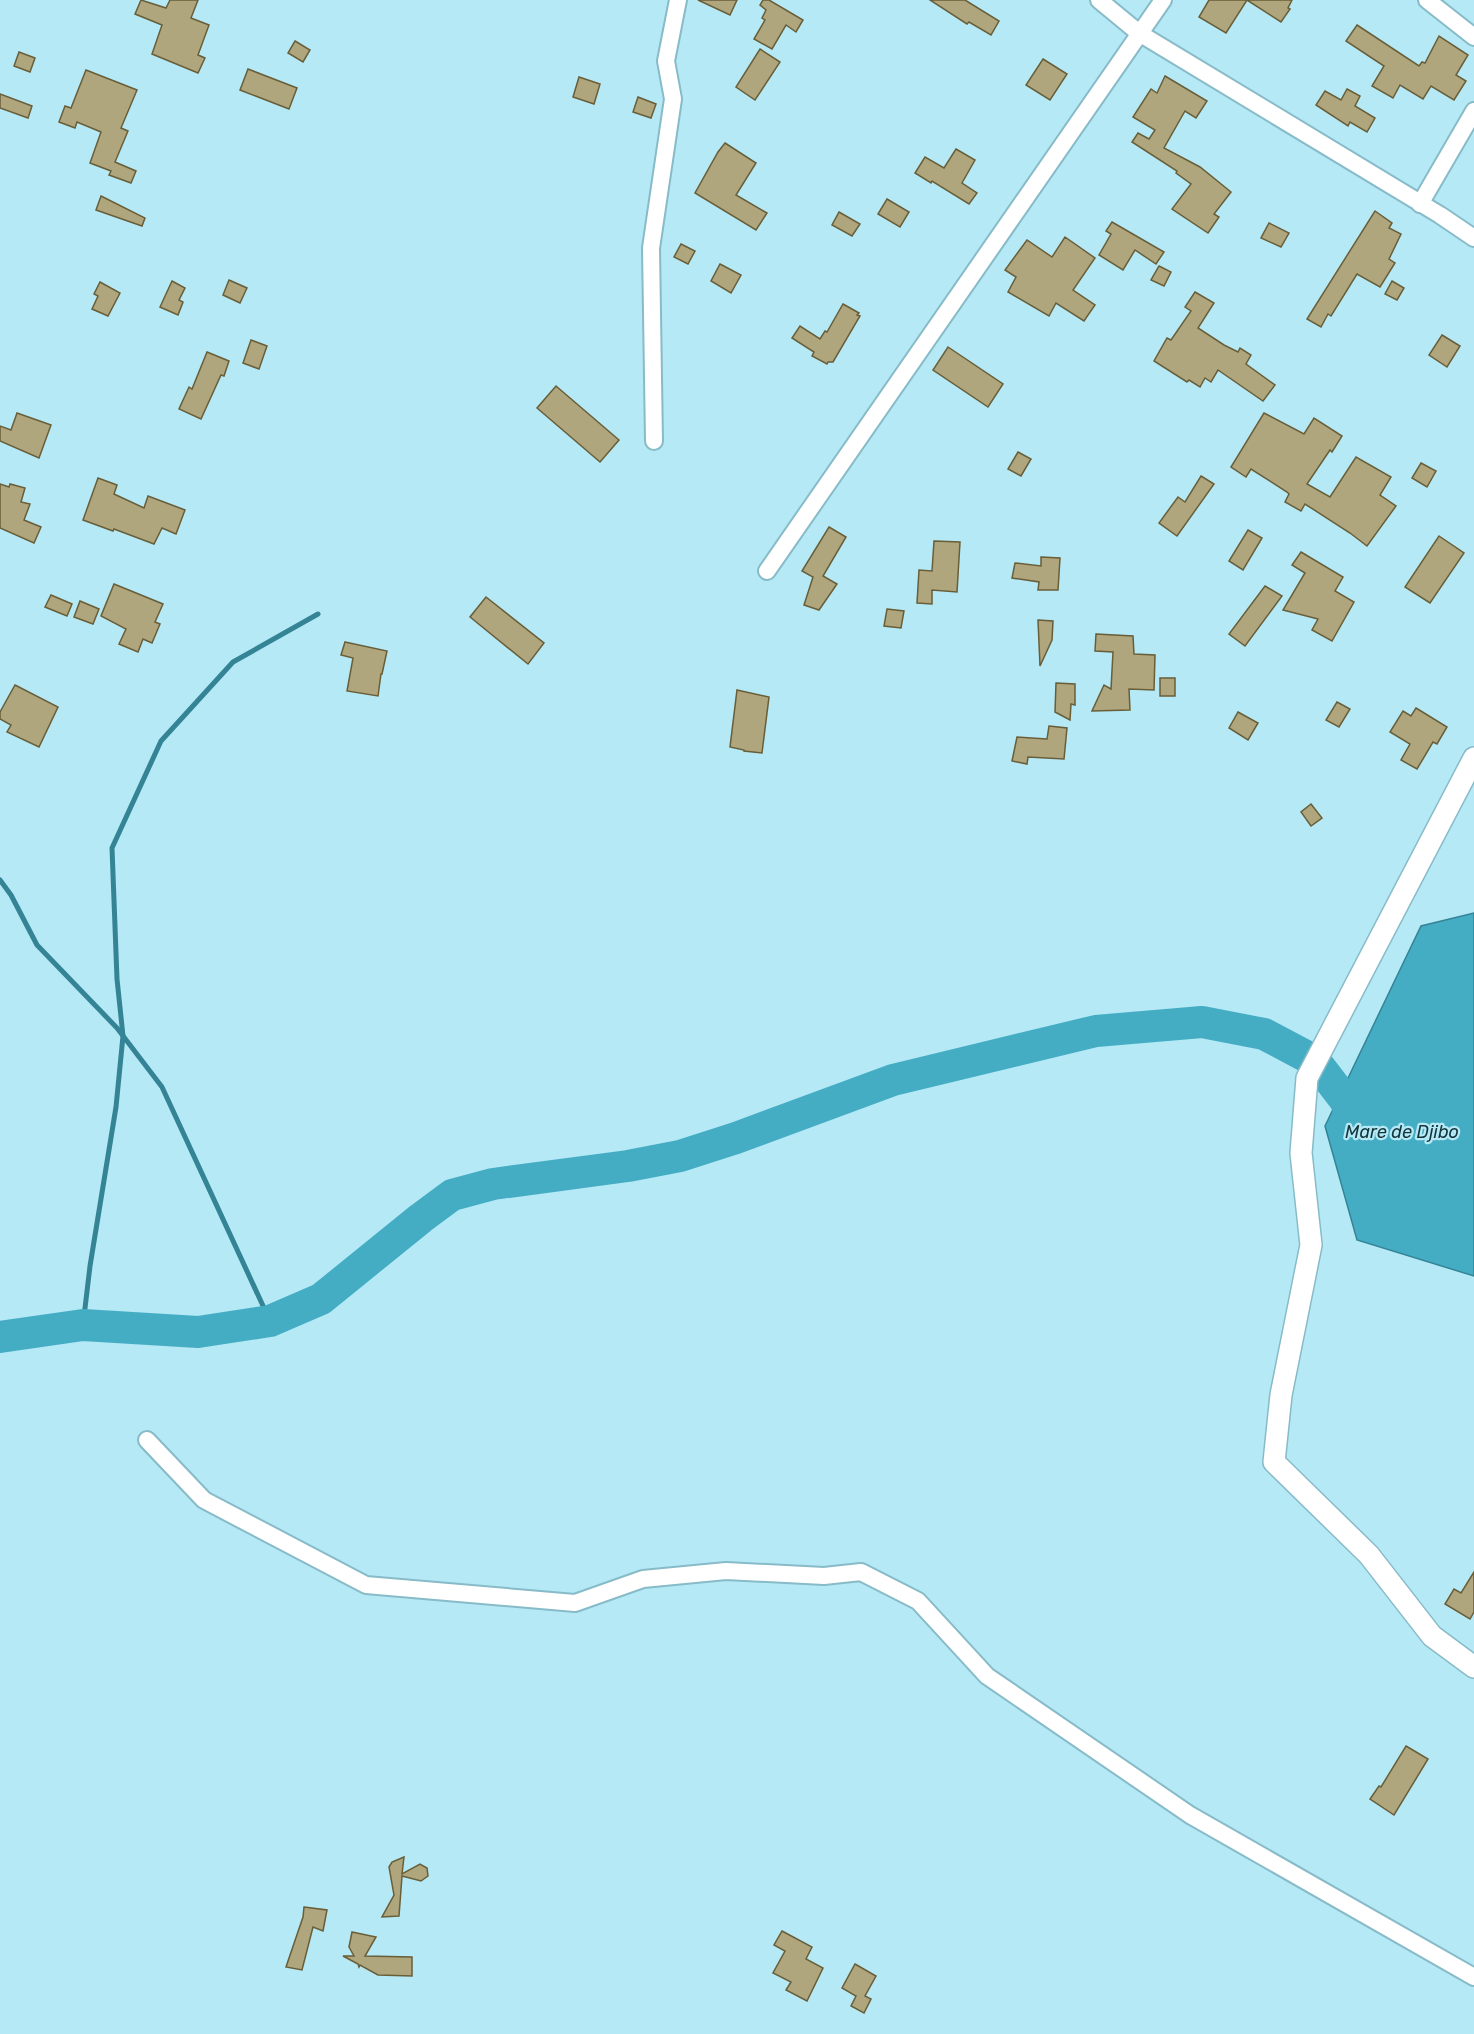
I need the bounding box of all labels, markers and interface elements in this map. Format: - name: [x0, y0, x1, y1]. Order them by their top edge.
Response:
- water label: Mare de Djibo: [1345, 1121, 1459, 1143]

